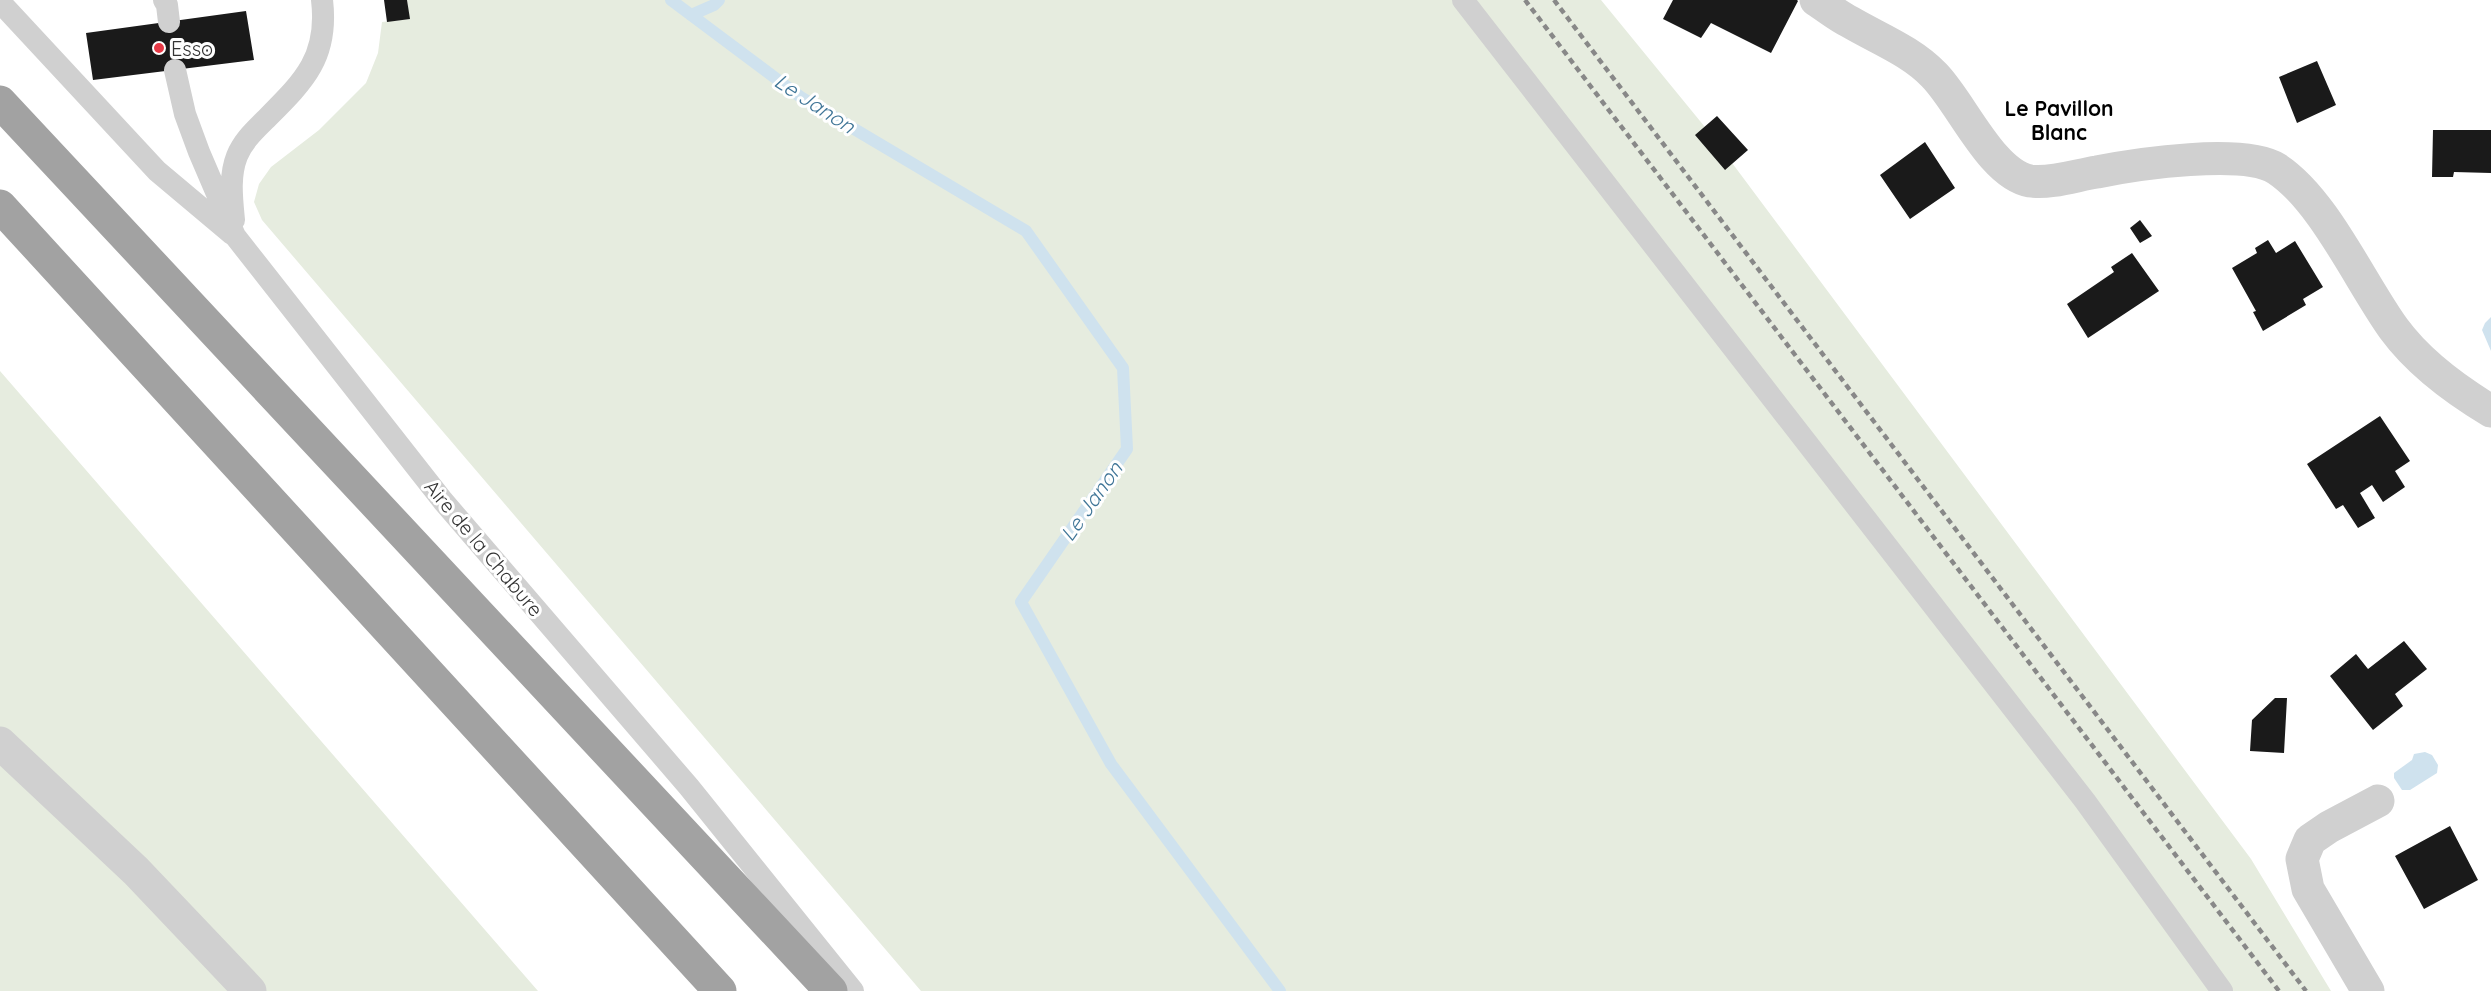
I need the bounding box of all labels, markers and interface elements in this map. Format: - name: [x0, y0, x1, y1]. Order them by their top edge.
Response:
- place label: Esso: [171, 36, 213, 61]
- marker: Esso: [152, 41, 166, 55]
- water label: Le Janon: [770, 67, 861, 139]
- district label: Le Pavillon Blanc: [2004, 95, 2114, 145]
- water label: Le Janon: [1054, 456, 1128, 546]
- street label: Aire de la Chabure: [419, 475, 549, 621]

